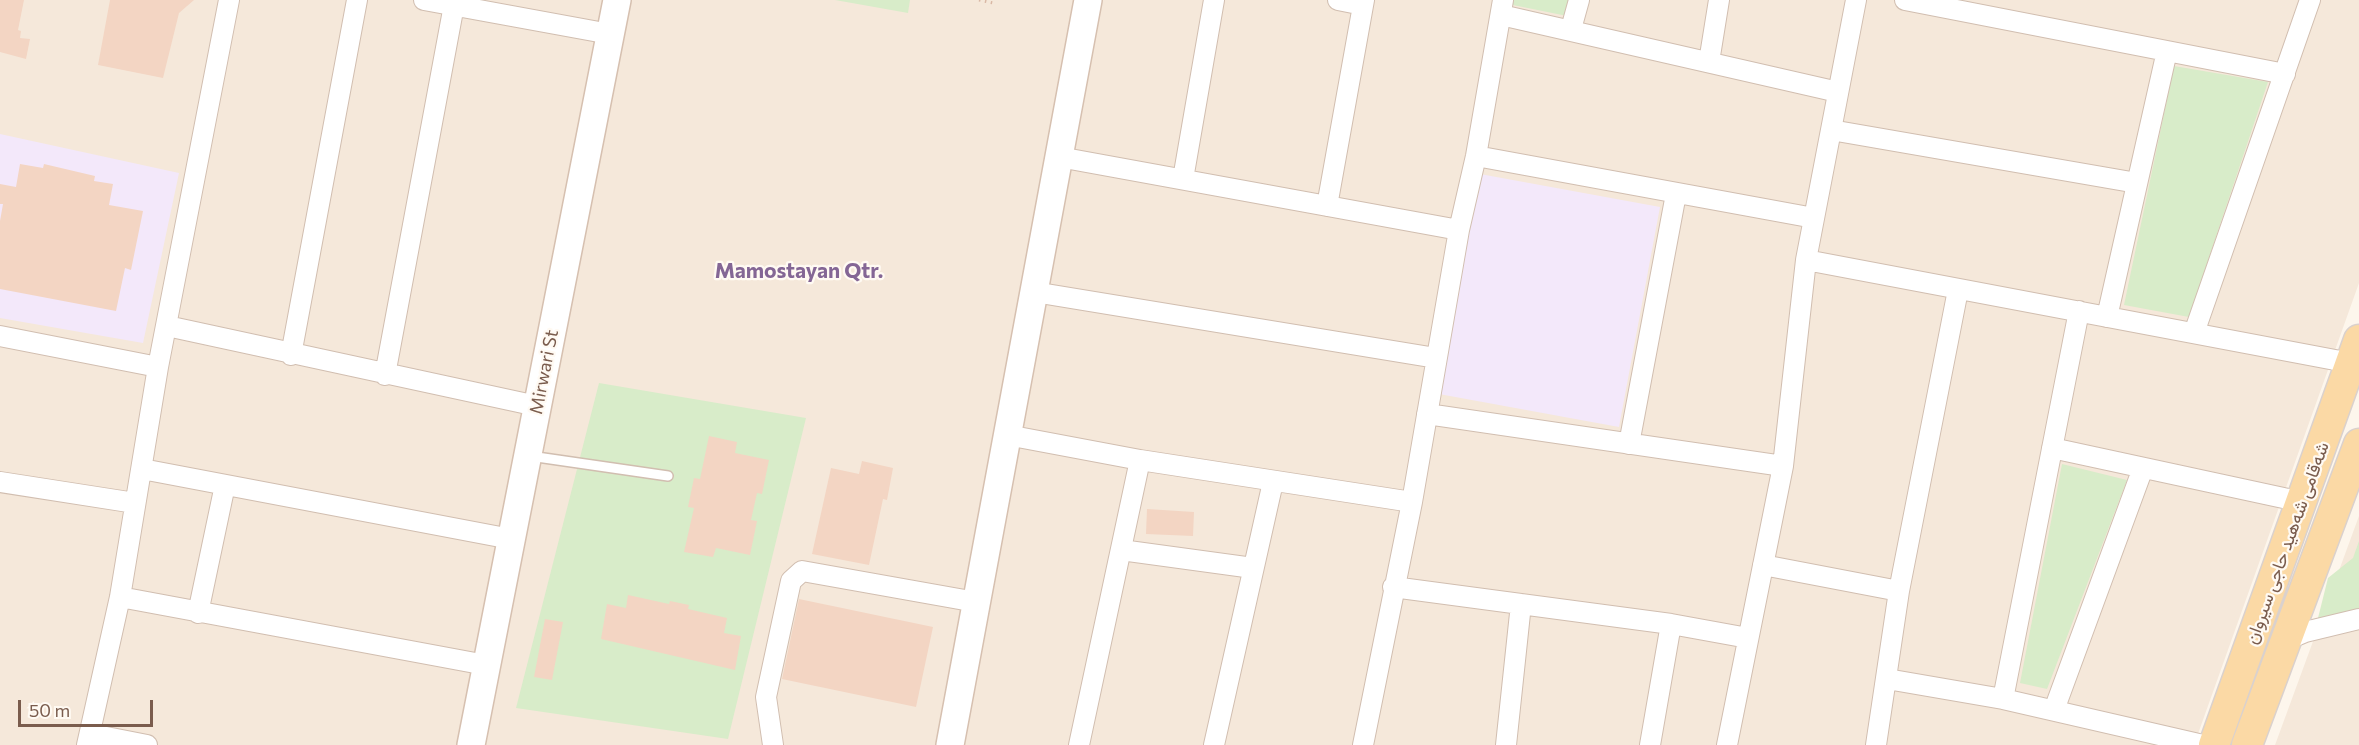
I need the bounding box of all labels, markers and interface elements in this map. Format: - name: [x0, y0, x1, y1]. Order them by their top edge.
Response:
- district label: Mamostayan Qtr.: [715, 258, 883, 284]
- street label: Mirwari St: [525, 328, 563, 416]
- street label: شەقامی شەهید حاجی سیروان: [2240, 439, 2334, 647]
- scale bar: [21, 688, 156, 726]
- text: 50 m: [29, 699, 70, 721]

